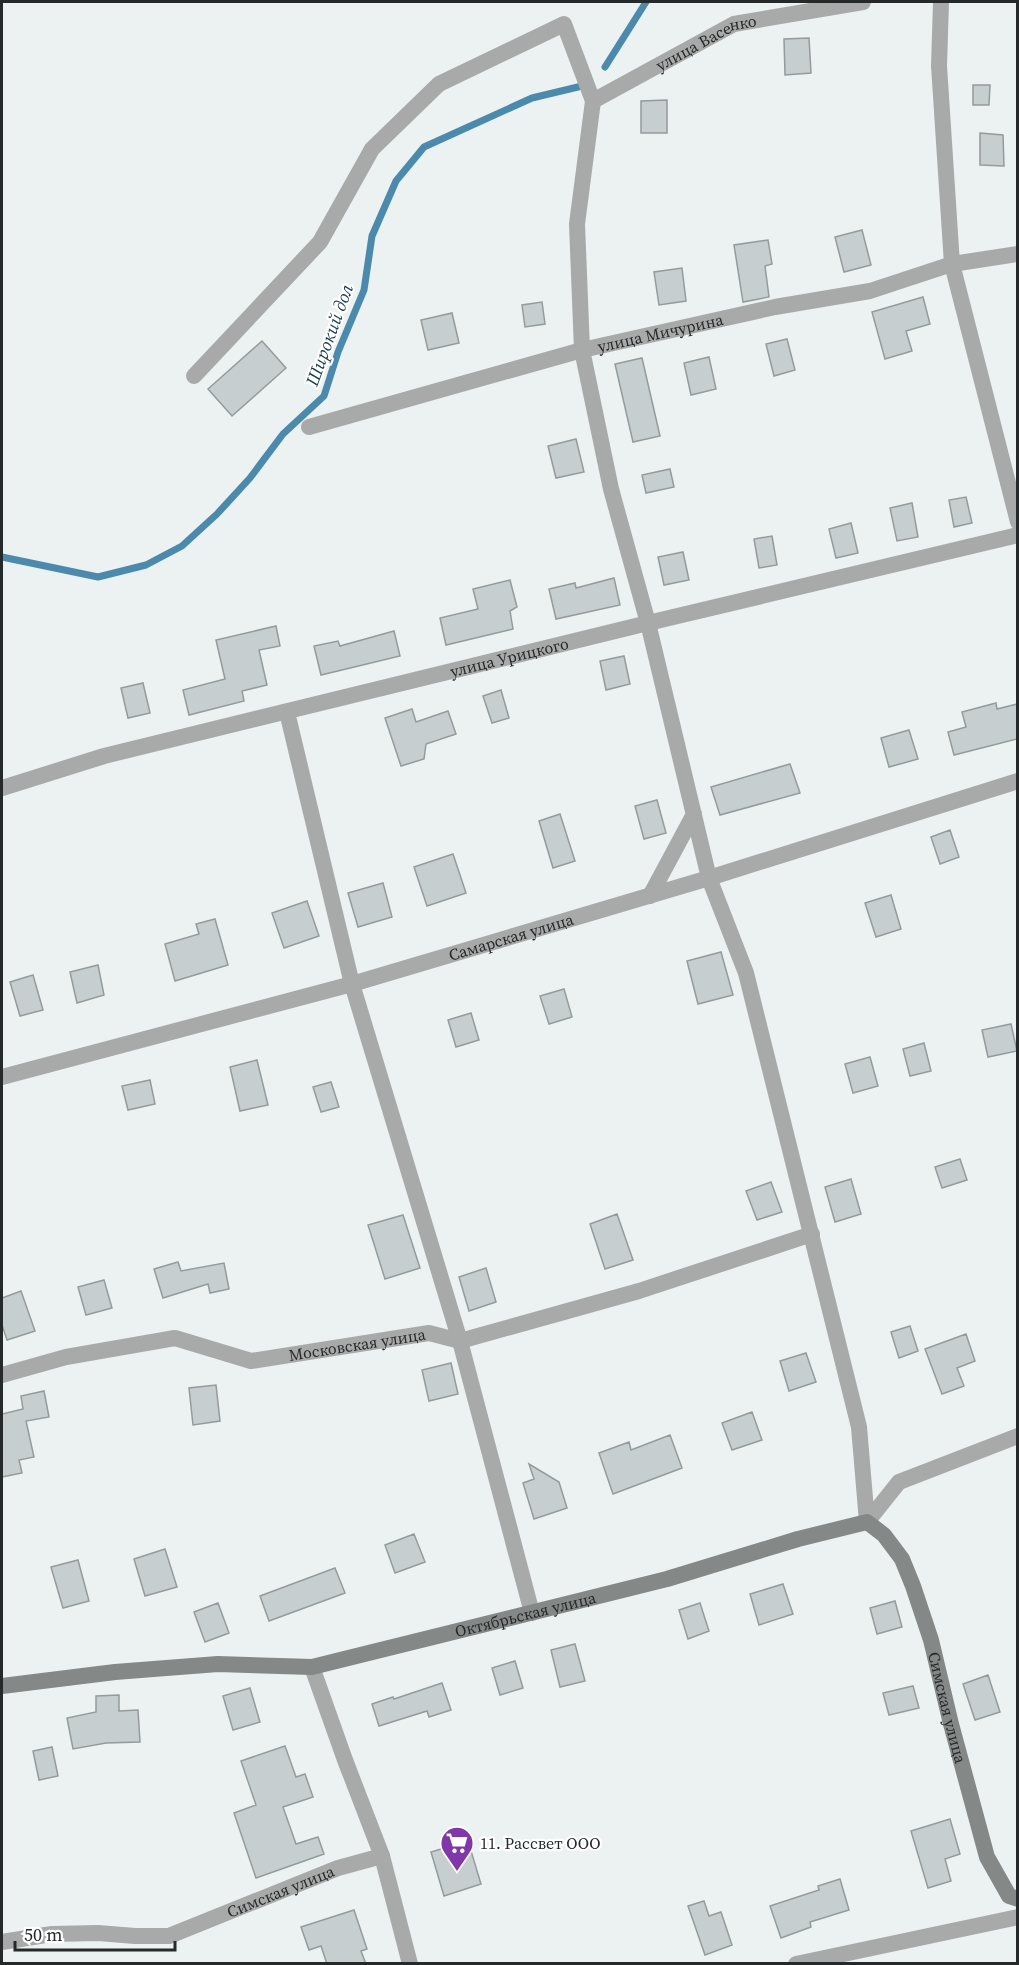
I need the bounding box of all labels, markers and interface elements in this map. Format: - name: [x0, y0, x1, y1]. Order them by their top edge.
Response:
- street label: улица Васенко: [652, 9, 758, 76]
- water label: Широкий дол: [299, 281, 359, 390]
- street label: улица Мичурина: [595, 308, 726, 357]
- street label: улица Урицкого: [448, 632, 571, 682]
- street label: Самарская улица: [446, 908, 577, 966]
- street label: Московская улица: [287, 1323, 428, 1366]
- street label: Октябрьская улица: [452, 1586, 599, 1642]
- street label: Симская улица: [923, 1650, 972, 1766]
- supermarket icon: 11. Рассвет ООО: [439, 1825, 475, 1872]
- place label: 11. Рассвет ООО: [480, 1832, 601, 1854]
- street label: Симская улица: [224, 1859, 338, 1923]
- scale bar: [15, 1914, 176, 1952]
- text: 50 m: [24, 1922, 62, 1947]

